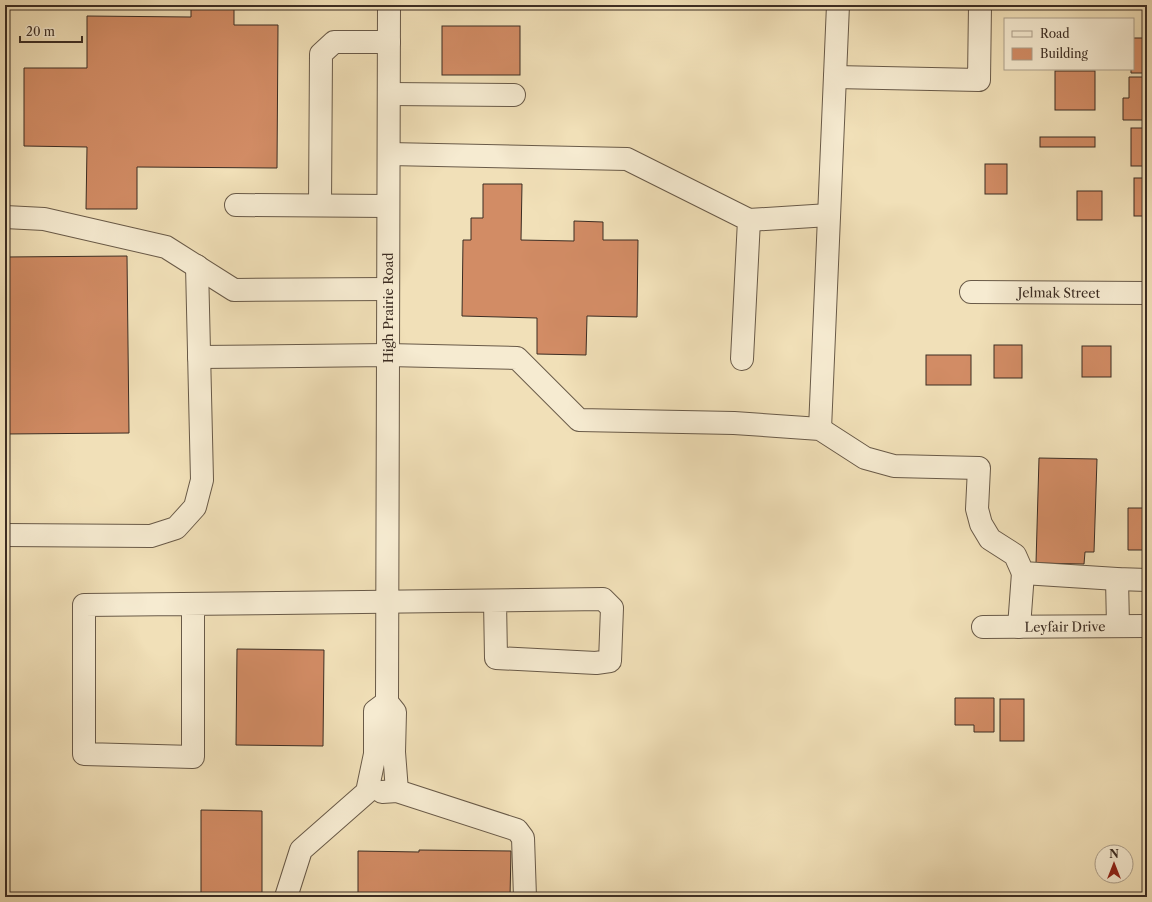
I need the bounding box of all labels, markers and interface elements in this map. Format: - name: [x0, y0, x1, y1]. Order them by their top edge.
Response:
- scale bar: [20, 18, 82, 44]
- legend: [1004, 18, 1134, 70]
- text: 20 m: [26, 24, 55, 39]
- text: Road: [1040, 26, 1070, 41]
- text: Building: [1040, 46, 1088, 61]
- street label: High Prairie Road: [380, 253, 396, 363]
- street label: Jelmak Street: [1016, 284, 1101, 301]
- street label: Leyfair Drive: [1025, 618, 1105, 635]
- north arrow: [1094, 844, 1134, 884]
- text: N: [1109, 847, 1119, 861]

